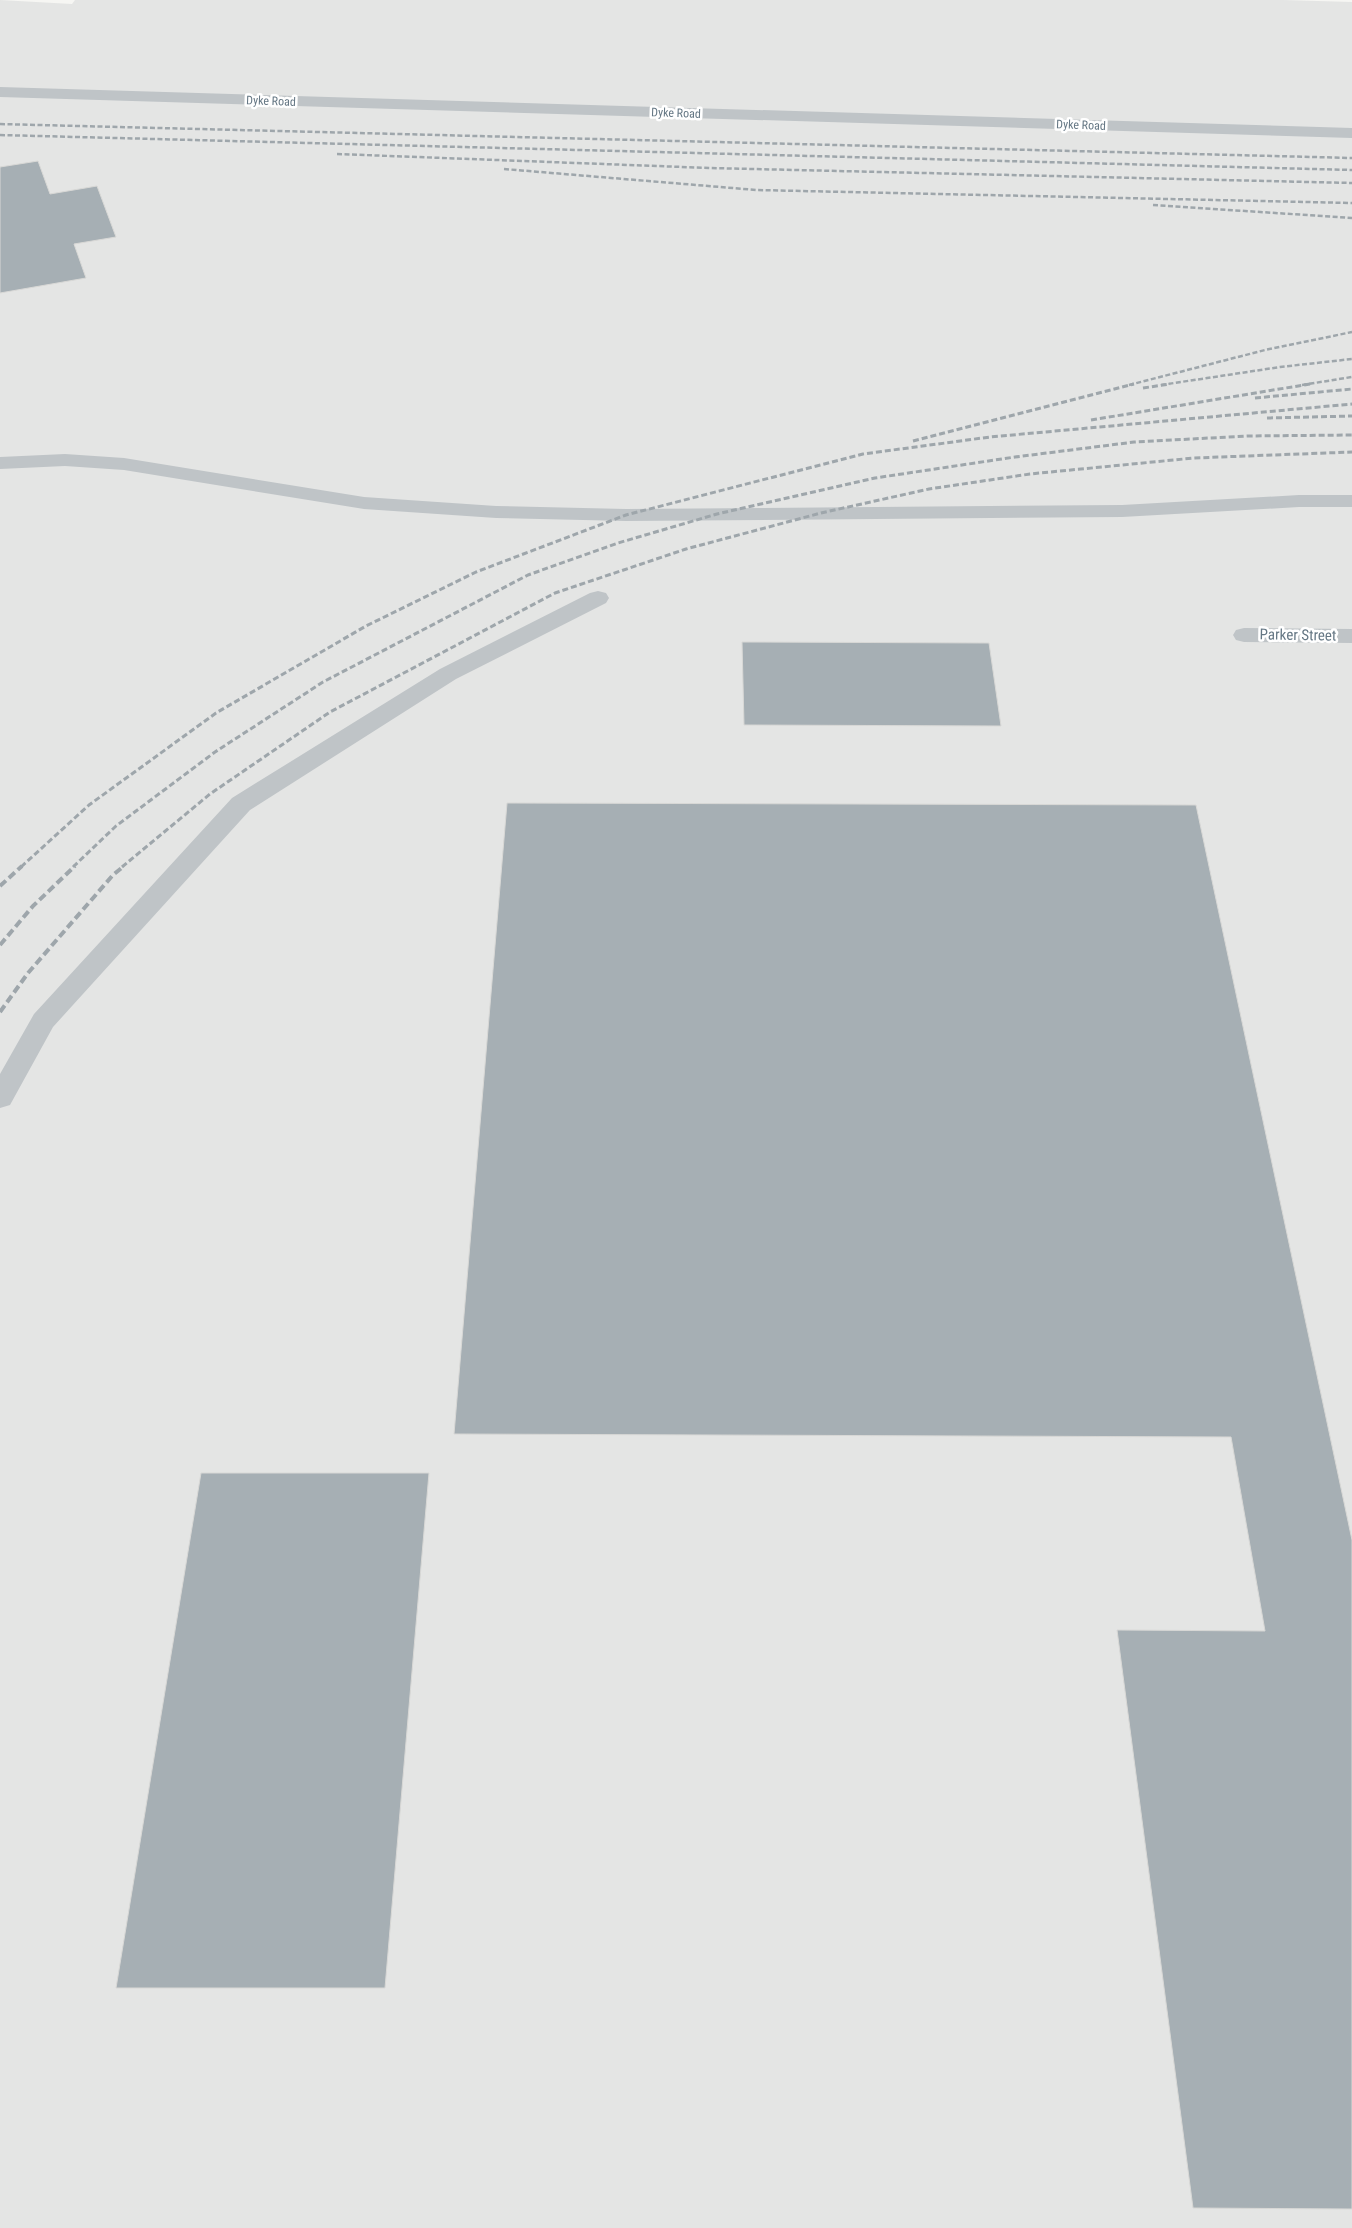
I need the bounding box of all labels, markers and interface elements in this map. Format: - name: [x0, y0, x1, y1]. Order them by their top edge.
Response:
- street label: Dyke Road: [246, 93, 296, 109]
- street label: Dyke Road: [651, 105, 701, 121]
- street label: Dyke Road: [1056, 117, 1106, 133]
- street label: Parker Street: [1259, 625, 1337, 645]

